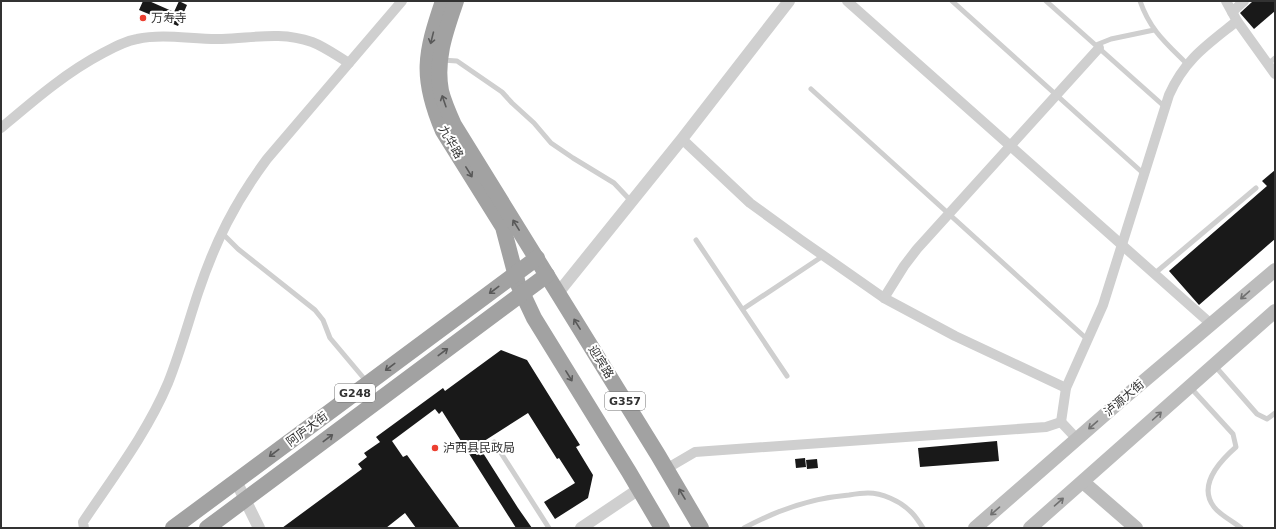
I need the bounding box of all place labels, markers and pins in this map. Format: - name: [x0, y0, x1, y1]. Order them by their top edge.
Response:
- place label: 万寿寺: [151, 11, 187, 25]
- marker: 万寿寺: [138, 13, 148, 23]
- place label: 泸西县民政局: [443, 441, 515, 455]
- marker: 泸西县民政局: [430, 443, 440, 453]

